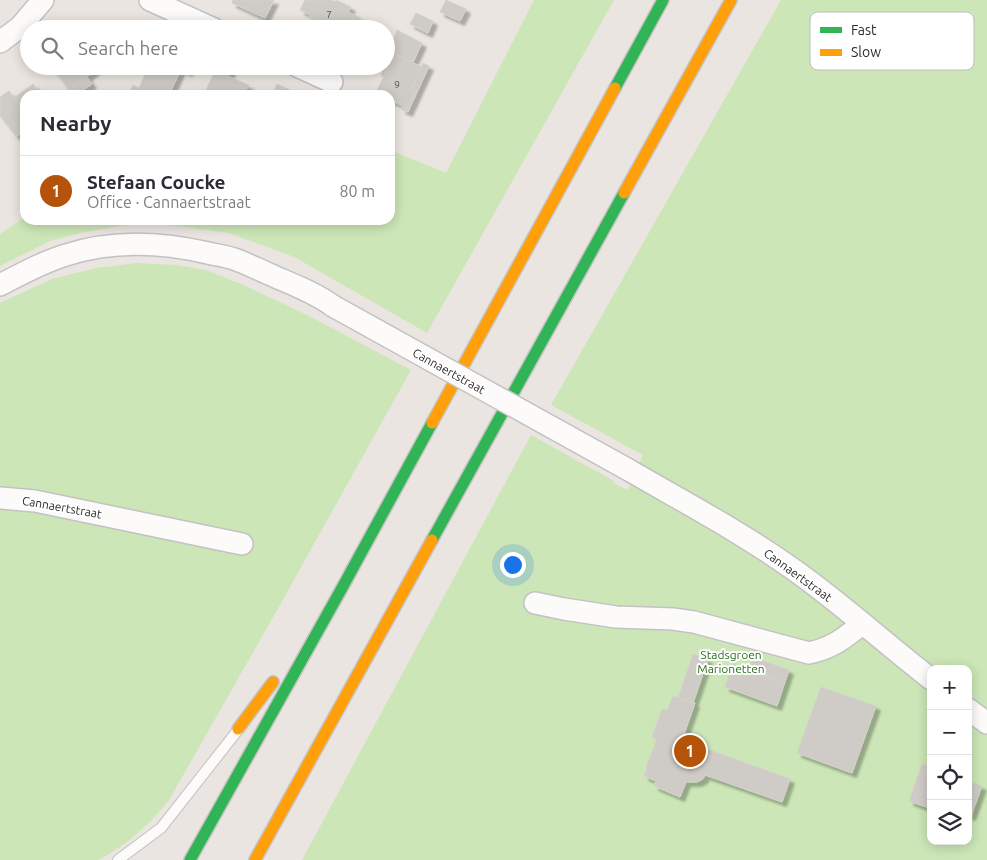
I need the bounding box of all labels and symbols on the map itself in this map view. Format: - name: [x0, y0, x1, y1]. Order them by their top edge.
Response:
- house number: 7: [326, 9, 332, 20]
- legend: [810, 12, 974, 70]
- text: Fast: [851, 22, 877, 38]
- text: Slow: [851, 44, 881, 60]
- house number: 9: [394, 79, 400, 90]
- street label: Cannaertstraat: [411, 346, 488, 396]
- street label: Cannaertstraat: [21, 494, 103, 520]
- street label: Cannaertstraat: [761, 546, 835, 604]
- your location: [500, 552, 526, 578]
- park label: Stadsgroen Marionetten: [697, 648, 765, 675]
- pin: 1: [674, 732, 706, 770]

